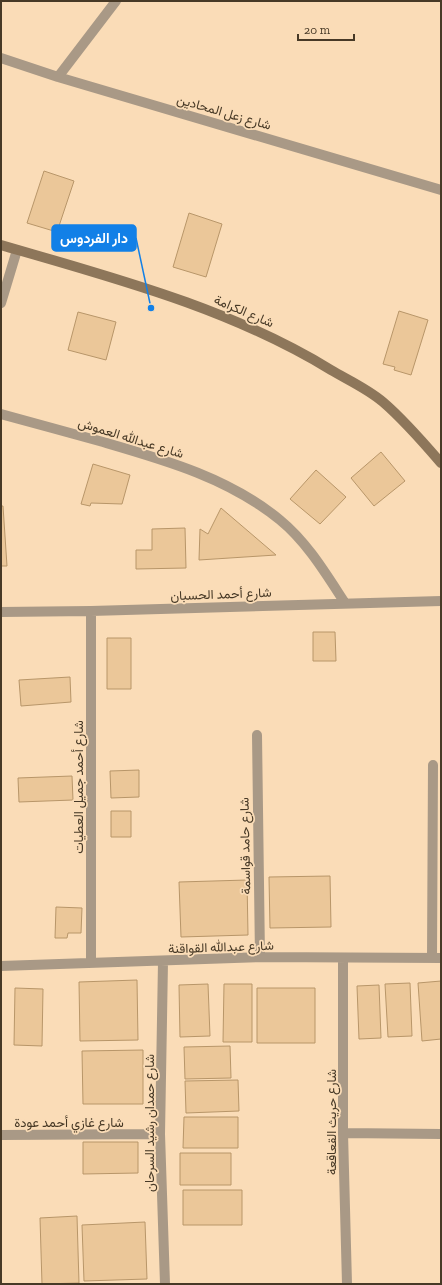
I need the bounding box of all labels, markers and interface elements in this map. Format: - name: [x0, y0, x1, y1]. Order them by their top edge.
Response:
- scale bar: [298, 16, 354, 42]
- text: 20 m: [304, 23, 331, 37]
- street label: شارع زعل المحادين: [174, 91, 273, 135]
- callout: دار الفردوس: [52, 225, 136, 251]
- text: دار الفردوس: [60, 230, 128, 247]
- street label: شارع الكرامة: [211, 292, 276, 332]
- street label: شارع عبدالله العموش: [76, 415, 186, 463]
- street label: شارع أحمد الحسبان: [170, 585, 272, 605]
- street label: شارع أحمد جميل العطيات: [71, 720, 88, 854]
- street label: شارع حامد قواسمة: [237, 797, 255, 895]
- street label: شارع عبدالله القواقنة: [168, 938, 274, 958]
- street label: شارع حمدان رشيد السرحان: [142, 1054, 159, 1192]
- street label: شارع حريث القعاقعة: [324, 1069, 341, 1175]
- street label: شارع غازي أحمد عودة: [14, 1115, 124, 1133]

